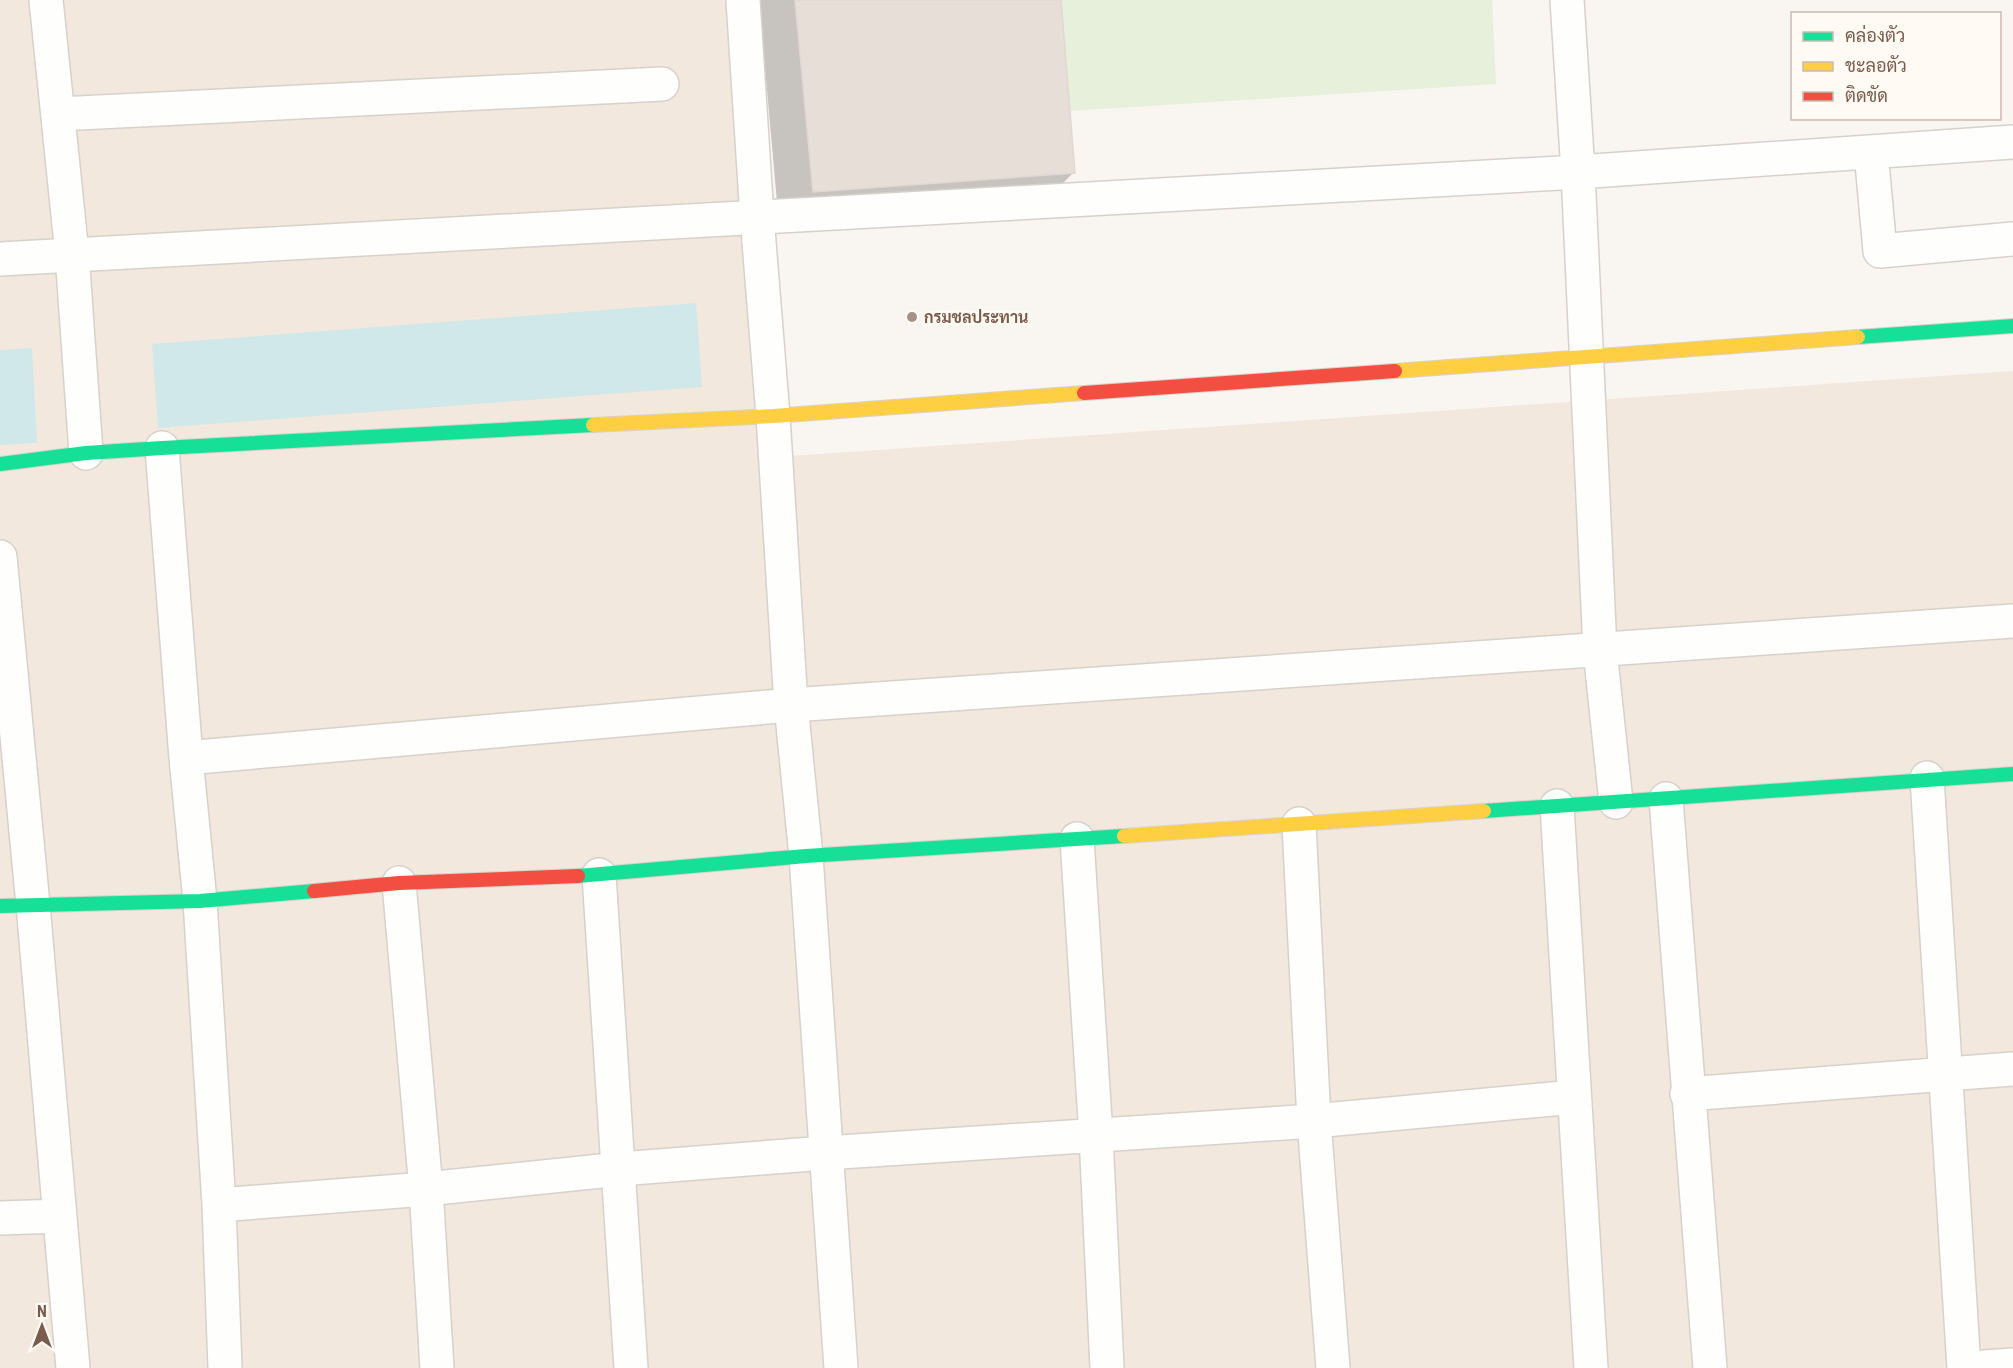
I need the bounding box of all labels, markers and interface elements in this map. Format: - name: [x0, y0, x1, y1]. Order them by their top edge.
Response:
- legend: [1791, 12, 2001, 120]
- text: คล่องตัว: [1845, 24, 1905, 46]
- text: ชะลอตัว: [1845, 55, 1907, 76]
- text: ติดขัด: [1845, 85, 1888, 106]
- place label: กรมชลประทาน: [924, 308, 1028, 327]
- marker: กรมชลประทาน: [905, 310, 919, 324]
- north arrow: [12, 1296, 72, 1356]
- text: N: [37, 1302, 47, 1321]

